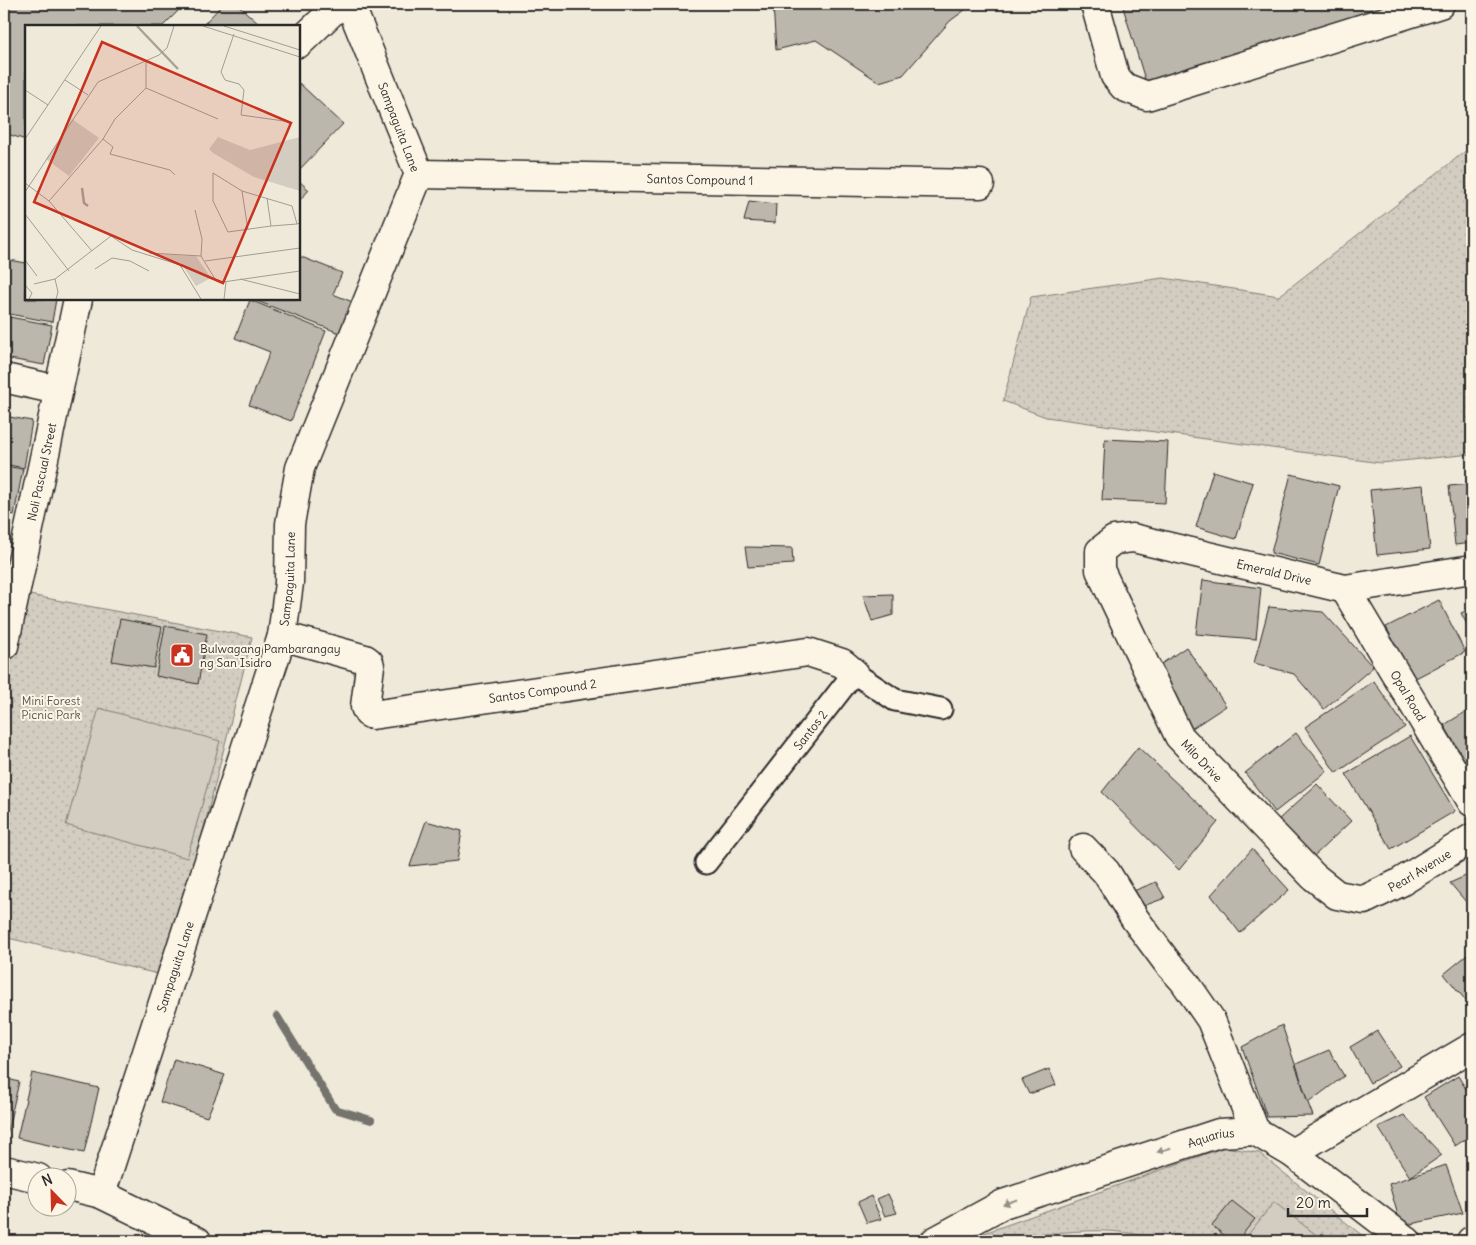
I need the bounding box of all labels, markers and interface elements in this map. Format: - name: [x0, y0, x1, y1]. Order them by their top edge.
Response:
- inset map: [25, 25, 300, 300]
- street label: Sampaguita Lane: [375, 80, 423, 174]
- street label: Santos Compound 1: [646, 171, 753, 187]
- street label: Noli Pascual Street: [23, 421, 59, 522]
- street label: Sampaguita Lane: [276, 532, 297, 627]
- street label: Emerald Drive: [1235, 556, 1313, 588]
- place label: Bulwagang Pambarangay ng San Isidro: [200, 641, 341, 670]
- public building icon: Bulwagang Pambarangay ng San Isidro: [169, 642, 195, 668]
- street label: Opal Road: [1388, 667, 1429, 724]
- street label: Santos Compound 2: [488, 675, 598, 706]
- park label: Mini Forest Picnic Park: [21, 693, 81, 722]
- street label: Santos 2: [790, 707, 830, 752]
- street label: Milo Drive: [1178, 736, 1226, 785]
- street label: Pearl Avenue: [1385, 846, 1453, 895]
- street label: Sampaguita Lane: [153, 919, 196, 1014]
- street label: Aquarius: [1185, 1125, 1235, 1150]
- one-way arrow: [1157, 1147, 1172, 1155]
- north arrow: [28, 1168, 78, 1218]
- text: N: [39, 1170, 55, 1190]
- scale bar: [1288, 1185, 1367, 1217]
- text: 20 m: [1296, 1193, 1331, 1212]
- one-way arrow: [1002, 1198, 1017, 1206]

